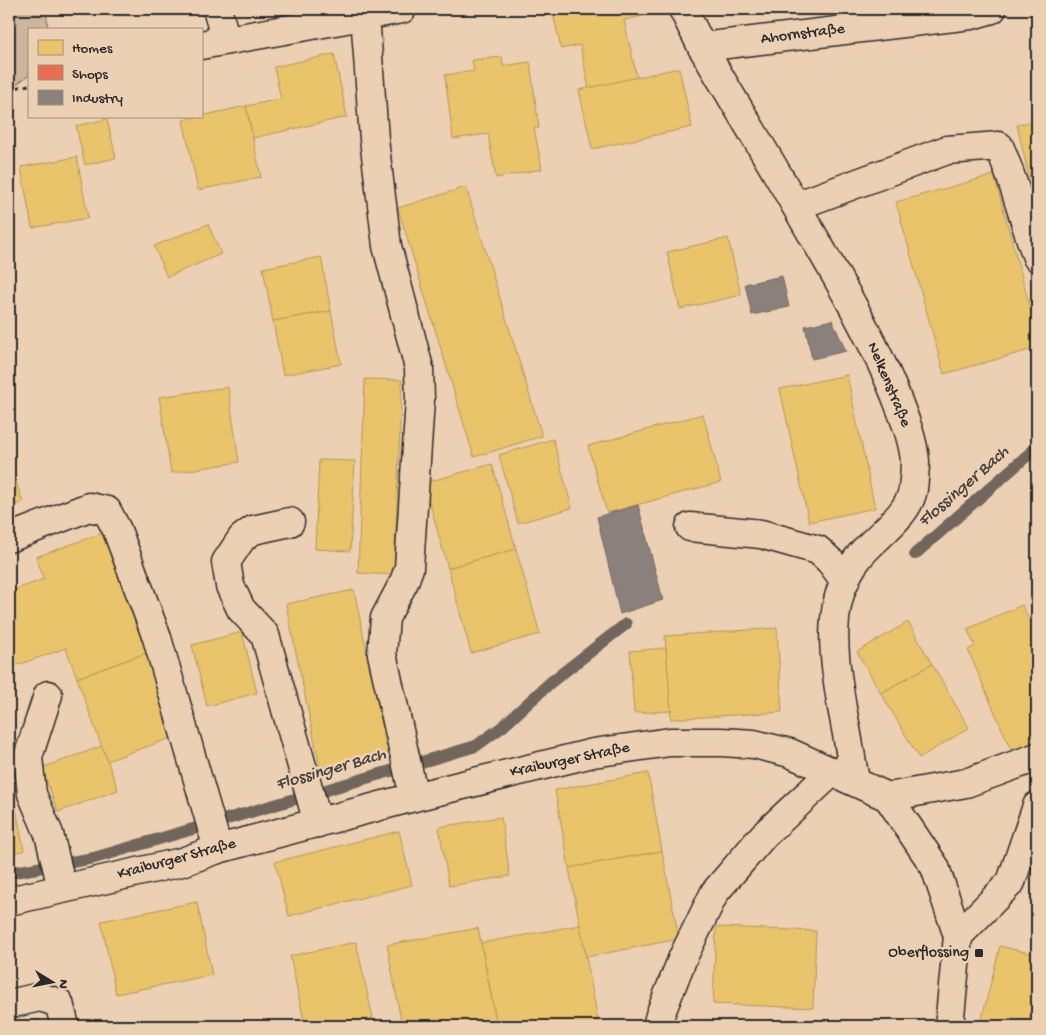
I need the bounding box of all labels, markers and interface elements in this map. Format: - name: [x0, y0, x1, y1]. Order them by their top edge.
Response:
- street label: Ahornstraße: [760, 20, 847, 50]
- legend: [28, 28, 202, 118]
- text: Homes: [72, 40, 113, 58]
- text: Shops: [72, 66, 108, 84]
- text: Industry: [72, 90, 124, 108]
- street label: Nelkenstraße: [862, 340, 915, 431]
- water label: Flossinger Bach: [914, 442, 1014, 532]
- street label: Kraiburger Straße: [508, 739, 632, 783]
- water label: Flossinger Bach: [274, 744, 389, 796]
- street label: Kraiburger Straße: [116, 835, 239, 885]
- place label: Oberflossing: [888, 944, 969, 963]
- marker: Oberflossing: [973, 947, 985, 959]
- north arrow: [28, 958, 78, 1008]
- text: N: [53, 978, 72, 990]

